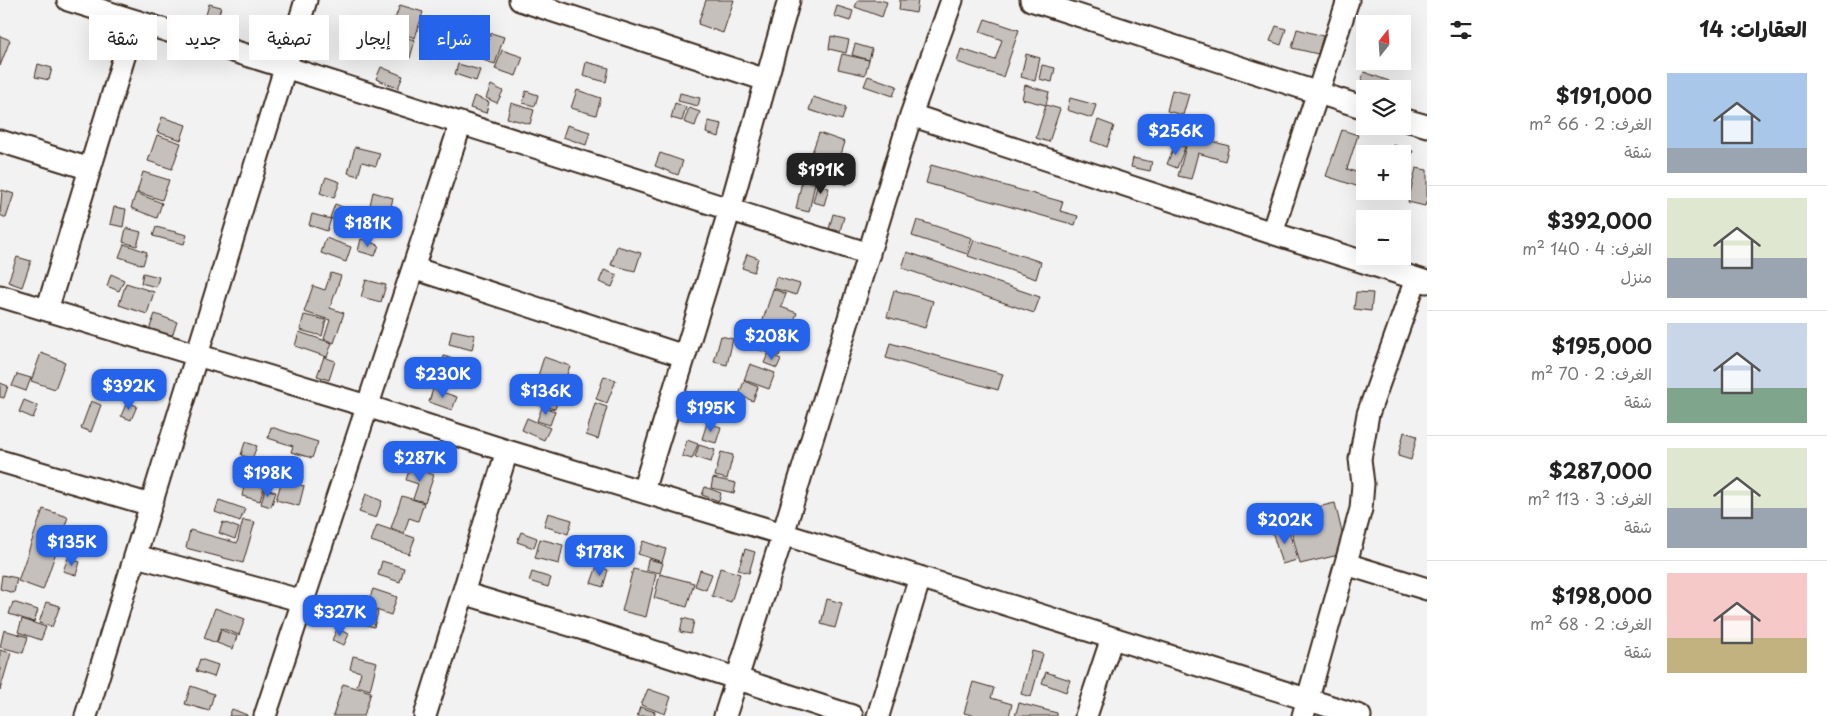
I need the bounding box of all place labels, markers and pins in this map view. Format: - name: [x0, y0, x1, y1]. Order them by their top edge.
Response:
- pin: $256K: [1141, 114, 1211, 156]
- pin: $191K: [786, 152, 856, 195]
- pin: $181K: [333, 206, 403, 248]
- pin: $208K: [737, 318, 807, 361]
- pin: $230K: [408, 356, 478, 399]
- pin: $392K: [94, 368, 164, 411]
- pin: $136K: [511, 374, 581, 416]
- pin: $195K: [676, 390, 746, 433]
- pin: $287K: [385, 440, 455, 483]
- pin: $198K: [233, 456, 303, 498]
- pin: $202K: [1250, 502, 1320, 545]
- pin: $135K: [37, 524, 107, 567]
- pin: $178K: [565, 534, 635, 577]
- pin: $327K: [305, 594, 375, 637]

